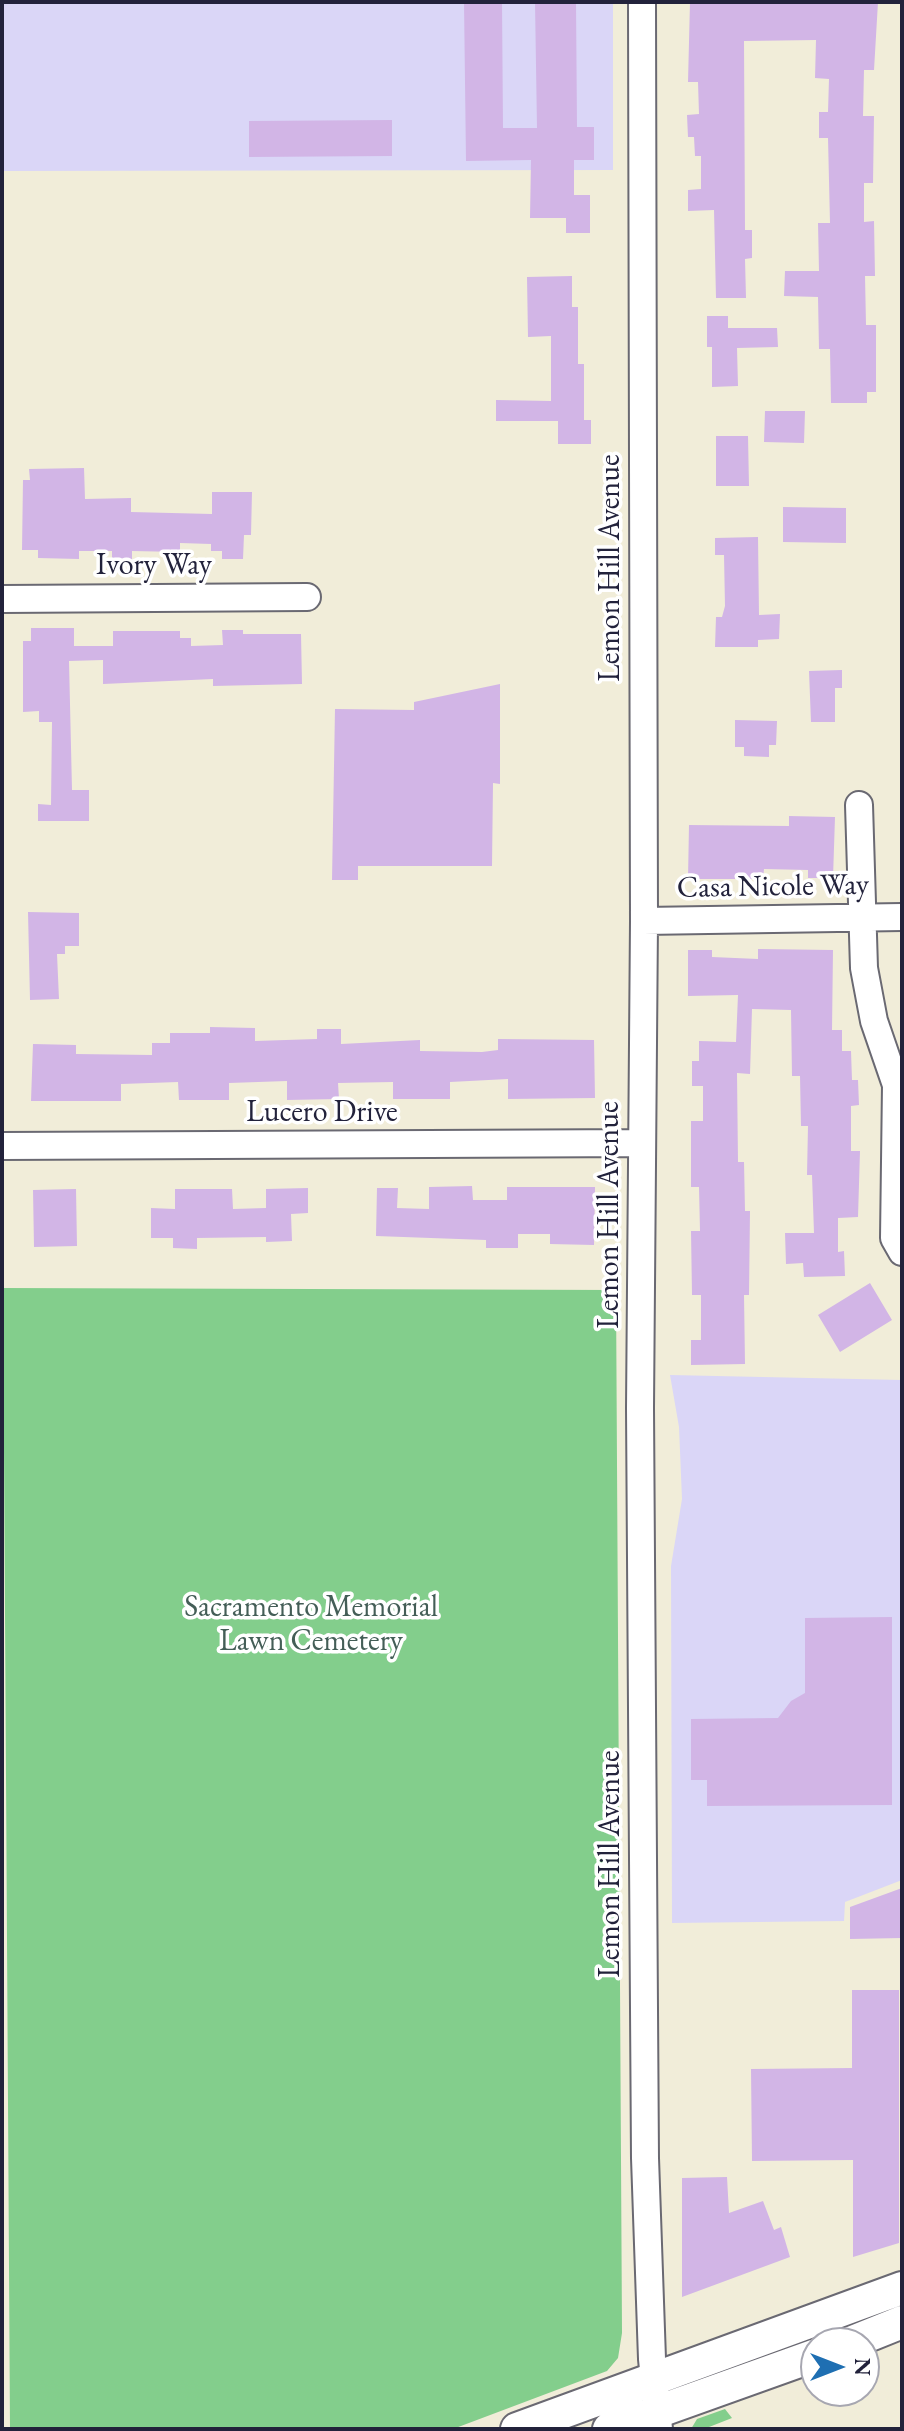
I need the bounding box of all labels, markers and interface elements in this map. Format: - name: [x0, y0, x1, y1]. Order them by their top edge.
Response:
- street label: Lemon Hill Avenue: [593, 454, 629, 682]
- street label: Ivory Way: [96, 548, 212, 584]
- street label: Casa Nicole Way: [677, 867, 869, 907]
- street label: Lucero Drive: [246, 1095, 398, 1131]
- street label: Lemon Hill Avenue: [592, 1101, 628, 1329]
- park label: Sacramento Memorial Lawn Cemetery: [184, 1590, 438, 1660]
- street label: Lemon Hill Avenue: [593, 1750, 629, 1978]
- north arrow: [800, 2327, 880, 2407]
- text: N: [848, 2358, 877, 2376]

